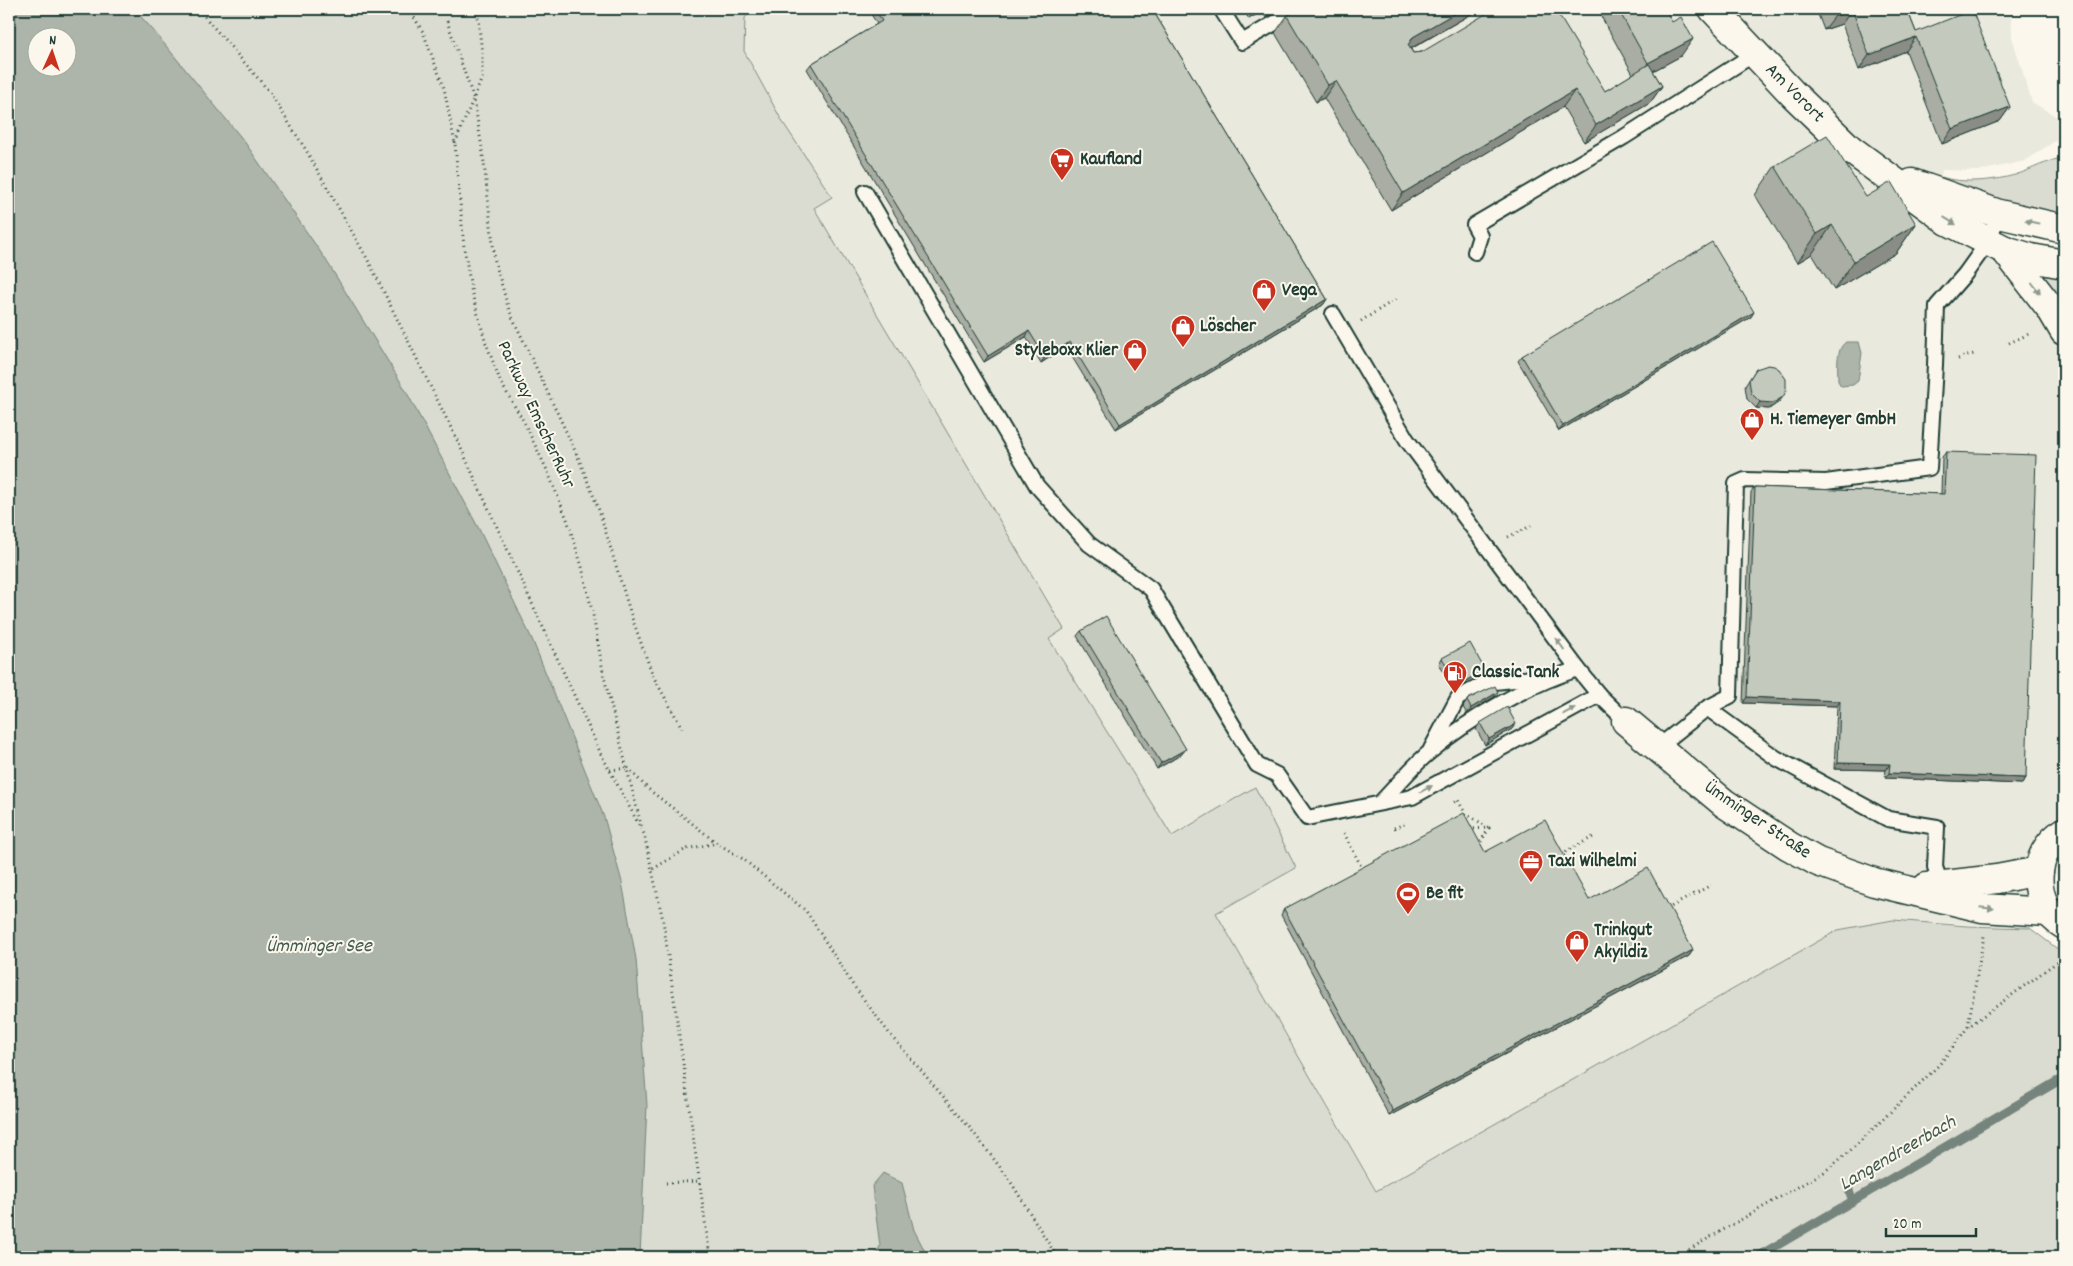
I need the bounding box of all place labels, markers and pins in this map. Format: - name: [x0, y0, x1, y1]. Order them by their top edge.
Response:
- supermarket icon: Kaufland: [1049, 147, 1075, 181]
- place label: Kaufland: [1080, 147, 1142, 174]
- shop icon: Vega: [1251, 278, 1277, 312]
- place label: Vega: [1282, 278, 1318, 305]
- shop icon: Löscher: [1170, 314, 1196, 348]
- place label: Löscher: [1200, 314, 1257, 341]
- place label: Styleboxx Klier: [1015, 338, 1119, 365]
- shop icon: Styleboxx Klier: [1122, 338, 1148, 372]
- shop icon: H. Tiemeyer GmbH: [1739, 407, 1765, 441]
- place label: H. Tiemeyer GmbH: [1770, 407, 1896, 434]
- fuel station icon: Classic Tank: [1442, 660, 1468, 694]
- place label: Classic Tank: [1472, 660, 1560, 687]
- office icon: Taxi Wilhelmi: [1518, 849, 1544, 883]
- place label: Taxi Wilhelmi: [1548, 849, 1637, 876]
- sports icon: Be fit: [1395, 881, 1421, 915]
- place label: Be fit: [1426, 881, 1464, 908]
- place label: Trinkgut Akyildiz: [1594, 918, 1652, 967]
- shop icon: Trinkgut Akyildiz: [1564, 929, 1590, 963]

